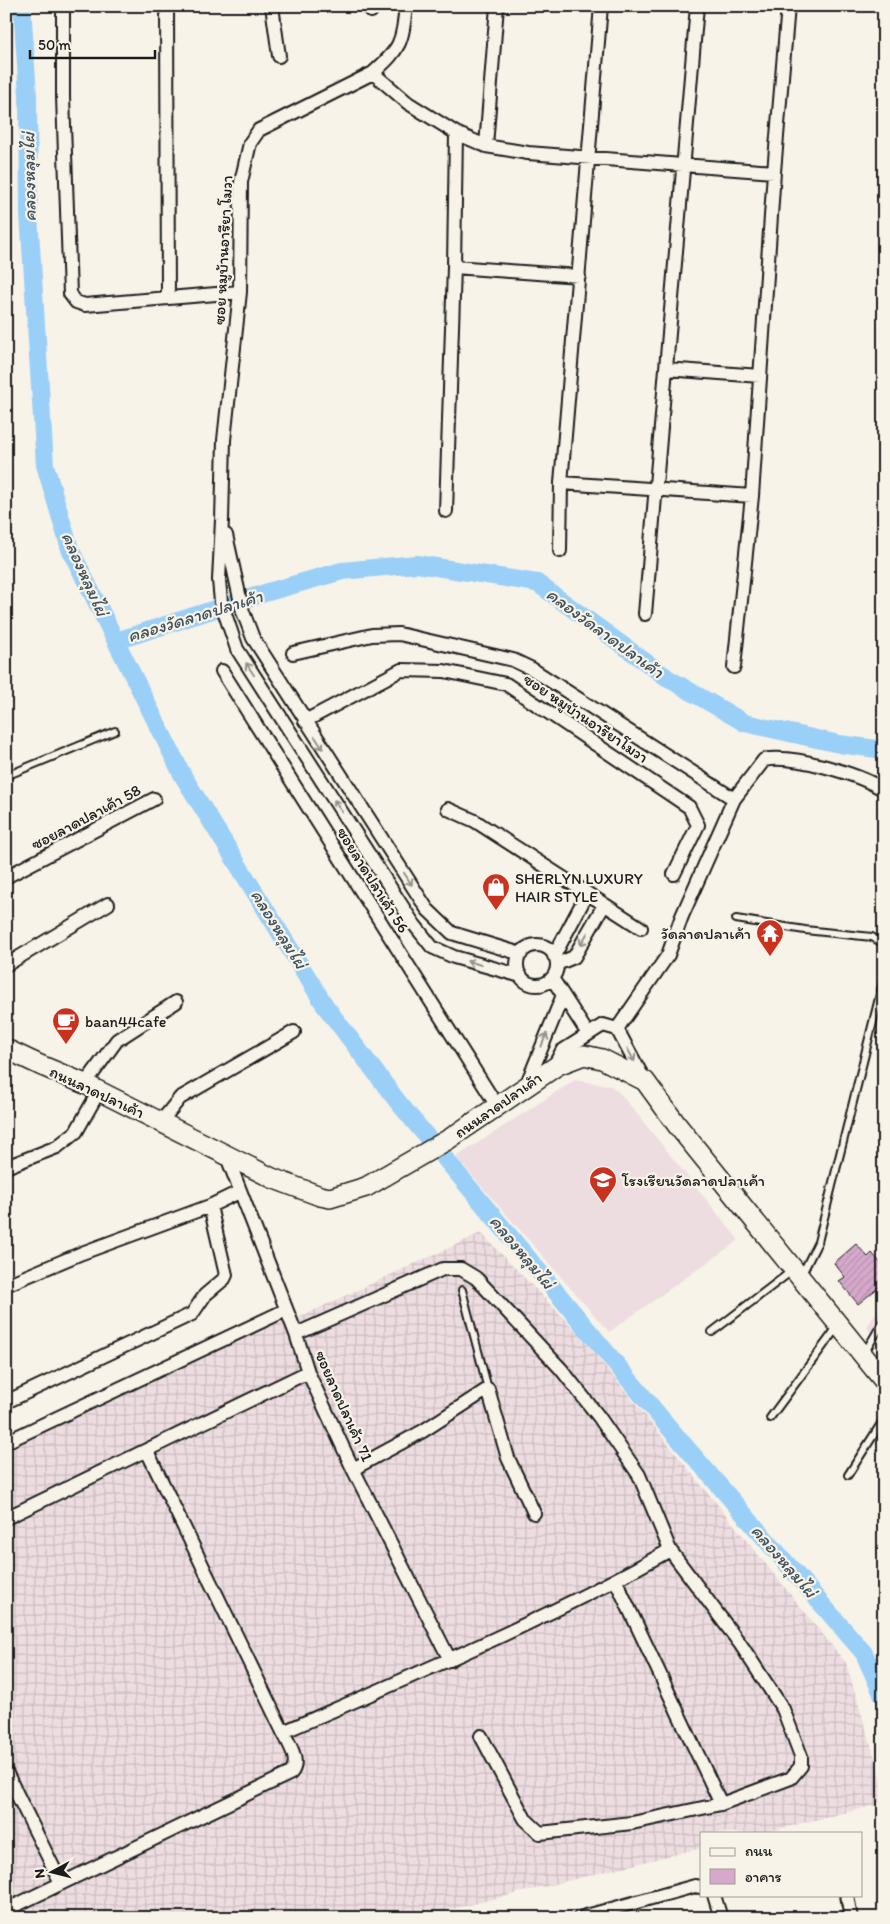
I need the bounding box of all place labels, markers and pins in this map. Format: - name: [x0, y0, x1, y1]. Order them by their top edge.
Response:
- place label: SHERLYN LUXURY HAIR STYLE: [515, 869, 643, 906]
- shop icon: SHERLYN LUXURY HAIR STYLE: [481, 872, 511, 911]
- temple icon: วัดลาดปลาเค้า: [755, 918, 785, 957]
- place label: วัดลาดปลาเค้า: [661, 924, 751, 943]
- cafe icon: baan44cafe: [51, 1006, 81, 1045]
- place label: baan44cafe: [85, 1012, 166, 1031]
- school or university icon: โรงเรียนวัดลาดปลาเค้า: [588, 1165, 618, 1204]
- place label: โรงเรียนวัดลาดปลาเค้า: [621, 1171, 765, 1190]

